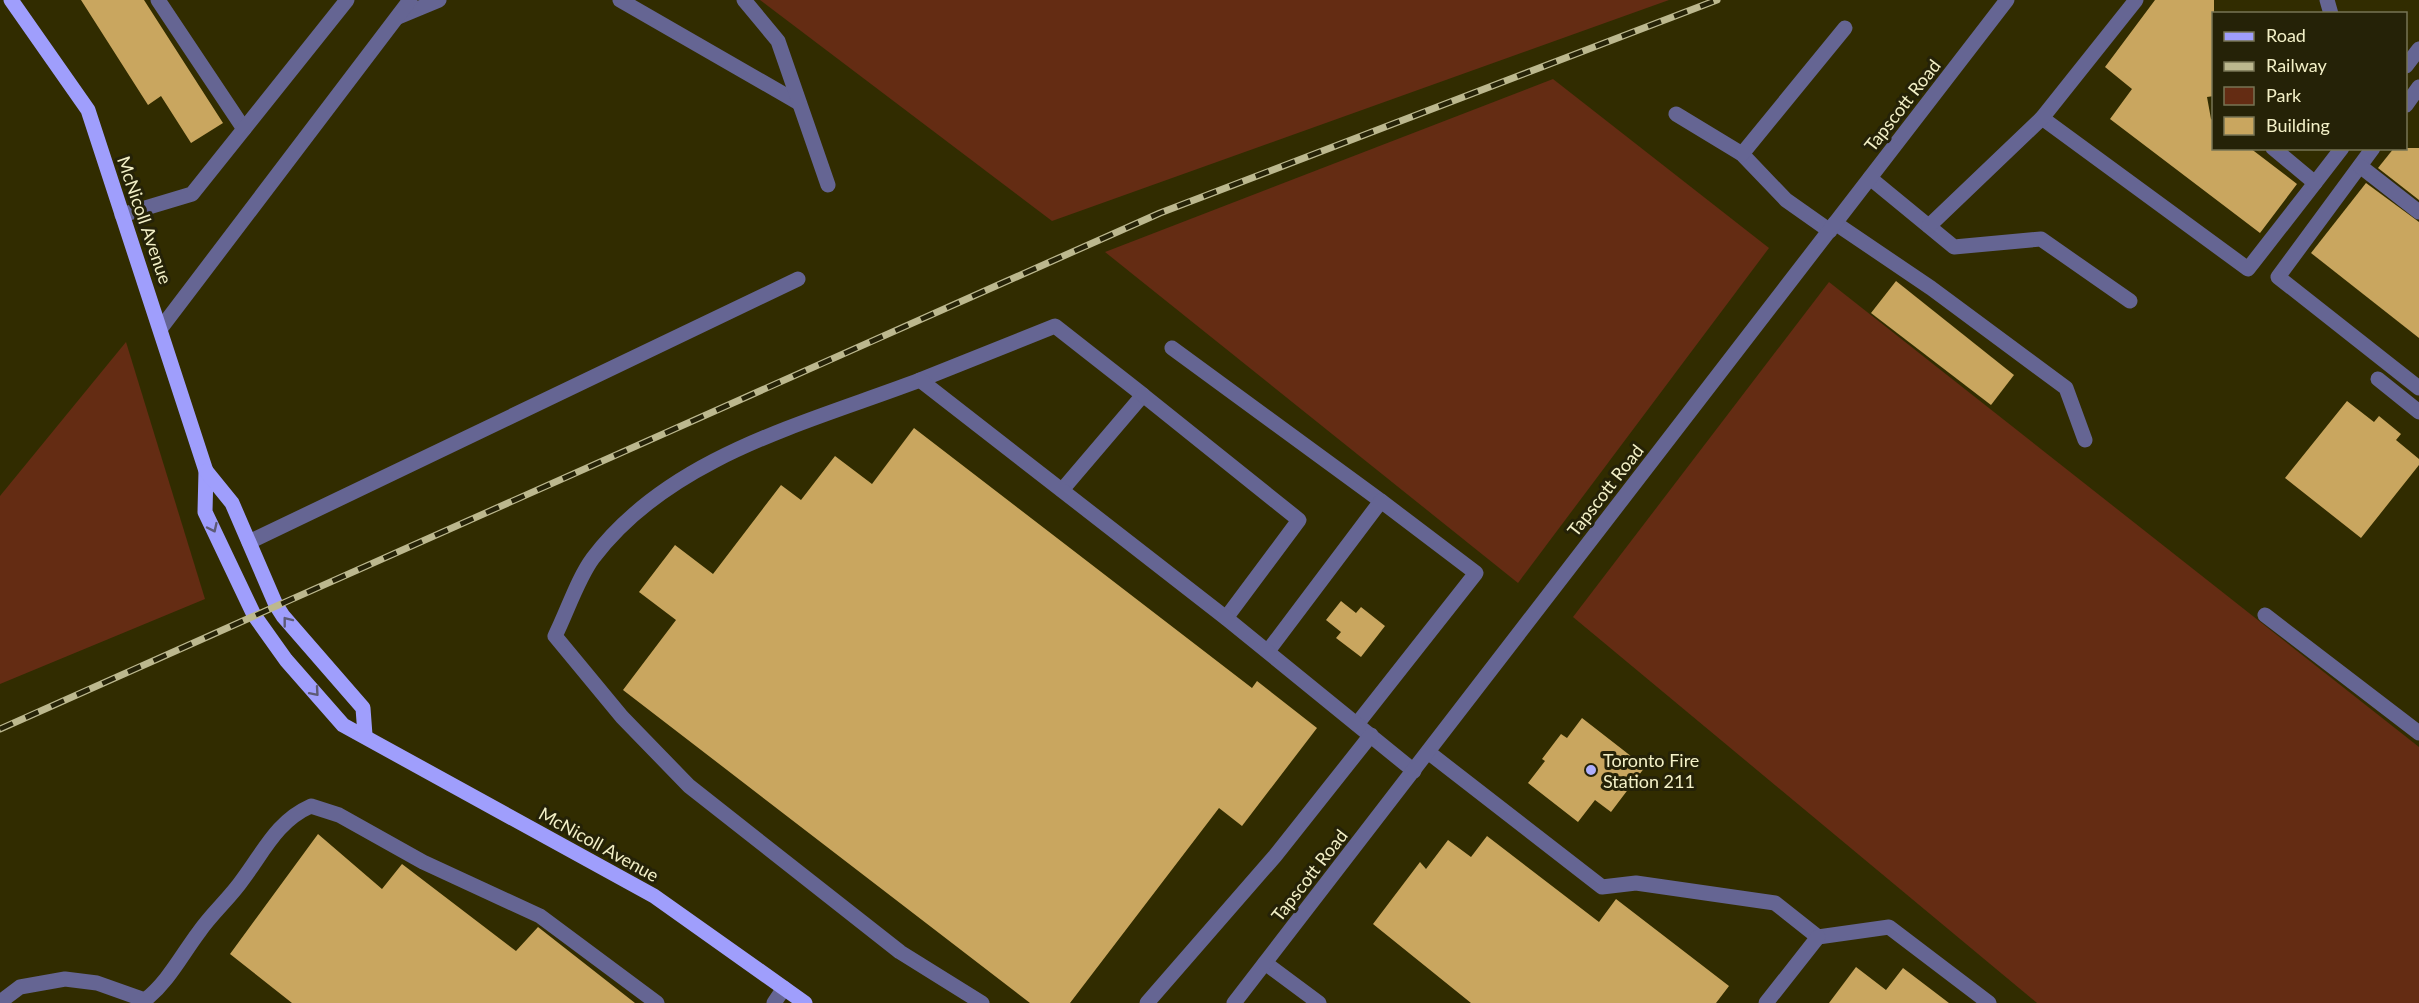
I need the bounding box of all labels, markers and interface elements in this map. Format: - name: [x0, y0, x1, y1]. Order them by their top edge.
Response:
- legend: [2212, 12, 2407, 150]
- text: Road: [2266, 24, 2306, 46]
- text: Railway: [2266, 54, 2327, 76]
- street label: Tapscott Road: [1859, 55, 1945, 155]
- text: Park: [2266, 84, 2302, 106]
- text: Building: [2266, 114, 2330, 136]
- street label: McNicoll Avenue: [113, 153, 177, 287]
- street label: Tapscott Road: [1562, 440, 1648, 540]
- one-way arrow: [205, 521, 217, 532]
- one-way arrow: [284, 616, 295, 627]
- one-way arrow: [307, 685, 318, 696]
- place label: Toronto Fire Station 211: [1603, 749, 1699, 792]
- marker: Toronto Fire Station 211: [1584, 763, 1598, 777]
- street label: McNicoll Avenue: [535, 802, 663, 886]
- street label: Tapscott Road: [1266, 825, 1352, 925]

